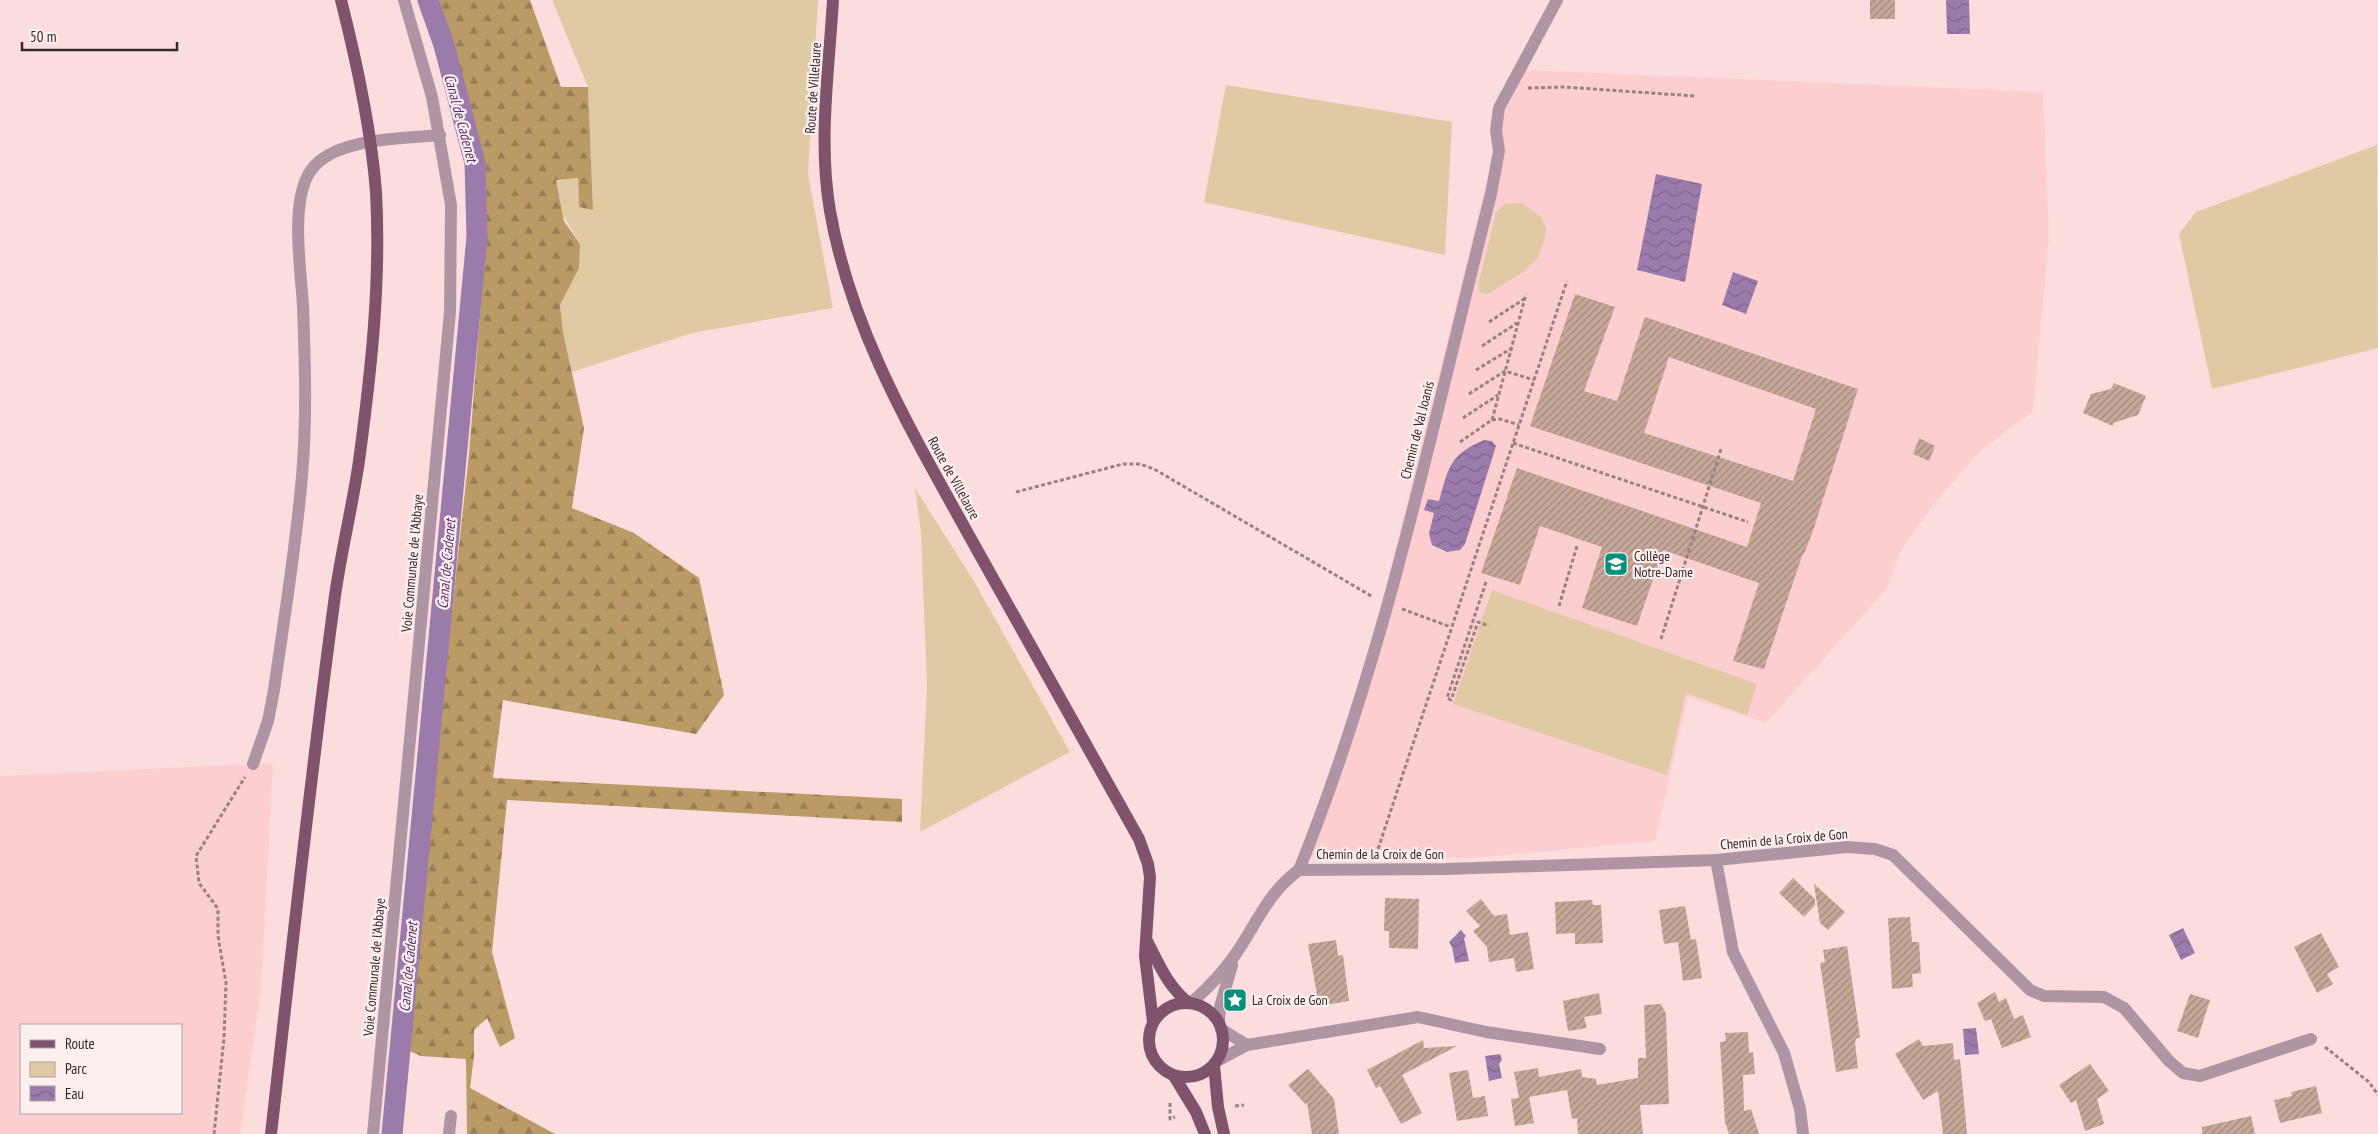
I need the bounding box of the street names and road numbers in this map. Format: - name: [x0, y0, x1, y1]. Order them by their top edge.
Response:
- street label: Route de Villelaure: [801, 41, 825, 134]
- street label: Chemin de Val Joanis: [1396, 379, 1438, 481]
- street label: Route de Villelaure: [924, 434, 984, 523]
- street label: Voie Communale de l'Abbaye: [397, 493, 427, 634]
- street label: Chemin de la Croix de Gon: [1720, 824, 1848, 854]
- street label: Chemin de la Croix de Gon: [1316, 845, 1444, 863]
- street label: Voie Communale de l'Abbaye: [359, 897, 389, 1038]

